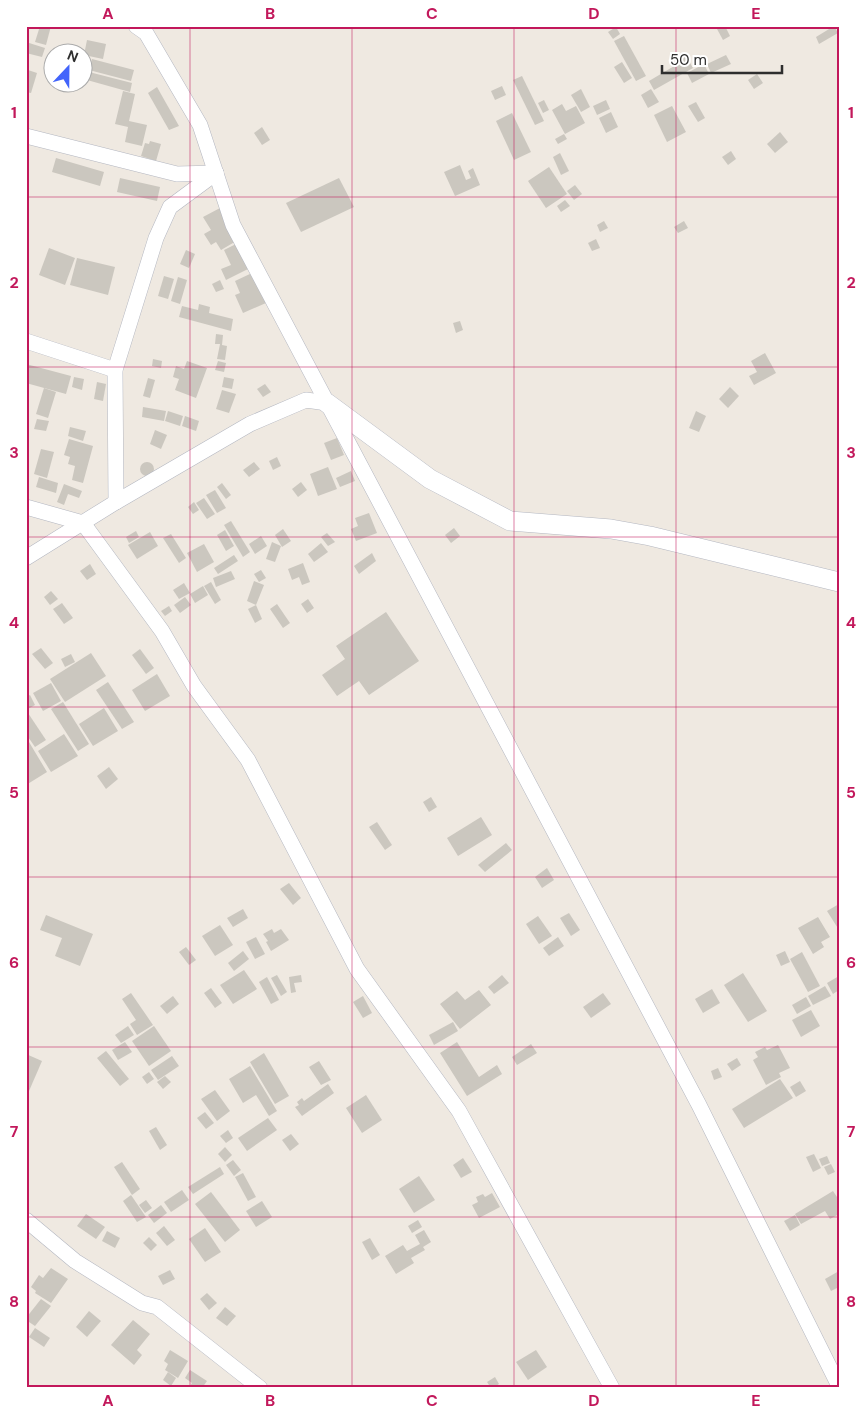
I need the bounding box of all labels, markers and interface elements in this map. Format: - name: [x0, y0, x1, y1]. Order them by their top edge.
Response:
- text: A: [102, 3, 114, 24]
- text: B: [265, 3, 275, 24]
- text: C: [426, 3, 438, 24]
- text: D: [588, 3, 600, 24]
- text: E: [751, 3, 761, 24]
- north arrow: [42, 42, 92, 92]
- scale bar: [662, 42, 782, 74]
- text: N: [65, 46, 81, 66]
- text: 50 m: [670, 50, 707, 70]
- text: 1: [11, 102, 17, 123]
- text: 1: [848, 102, 854, 123]
- text: 2: [9, 272, 19, 293]
- text: 2: [846, 272, 856, 293]
- text: 3: [9, 442, 19, 463]
- text: 3: [846, 442, 856, 463]
- text: 4: [9, 612, 19, 633]
- text: 4: [846, 612, 856, 633]
- text: 5: [9, 782, 19, 803]
- text: 5: [846, 782, 856, 803]
- text: 6: [9, 952, 19, 973]
- text: 6: [846, 952, 856, 973]
- text: 7: [10, 1121, 19, 1142]
- text: 7: [847, 1121, 856, 1142]
- text: 8: [9, 1291, 19, 1312]
- text: 8: [846, 1291, 856, 1312]
- text: A: [102, 1390, 114, 1411]
- text: B: [265, 1390, 275, 1411]
- text: C: [426, 1390, 438, 1411]
- text: D: [588, 1390, 600, 1411]
- text: E: [751, 1390, 761, 1411]

